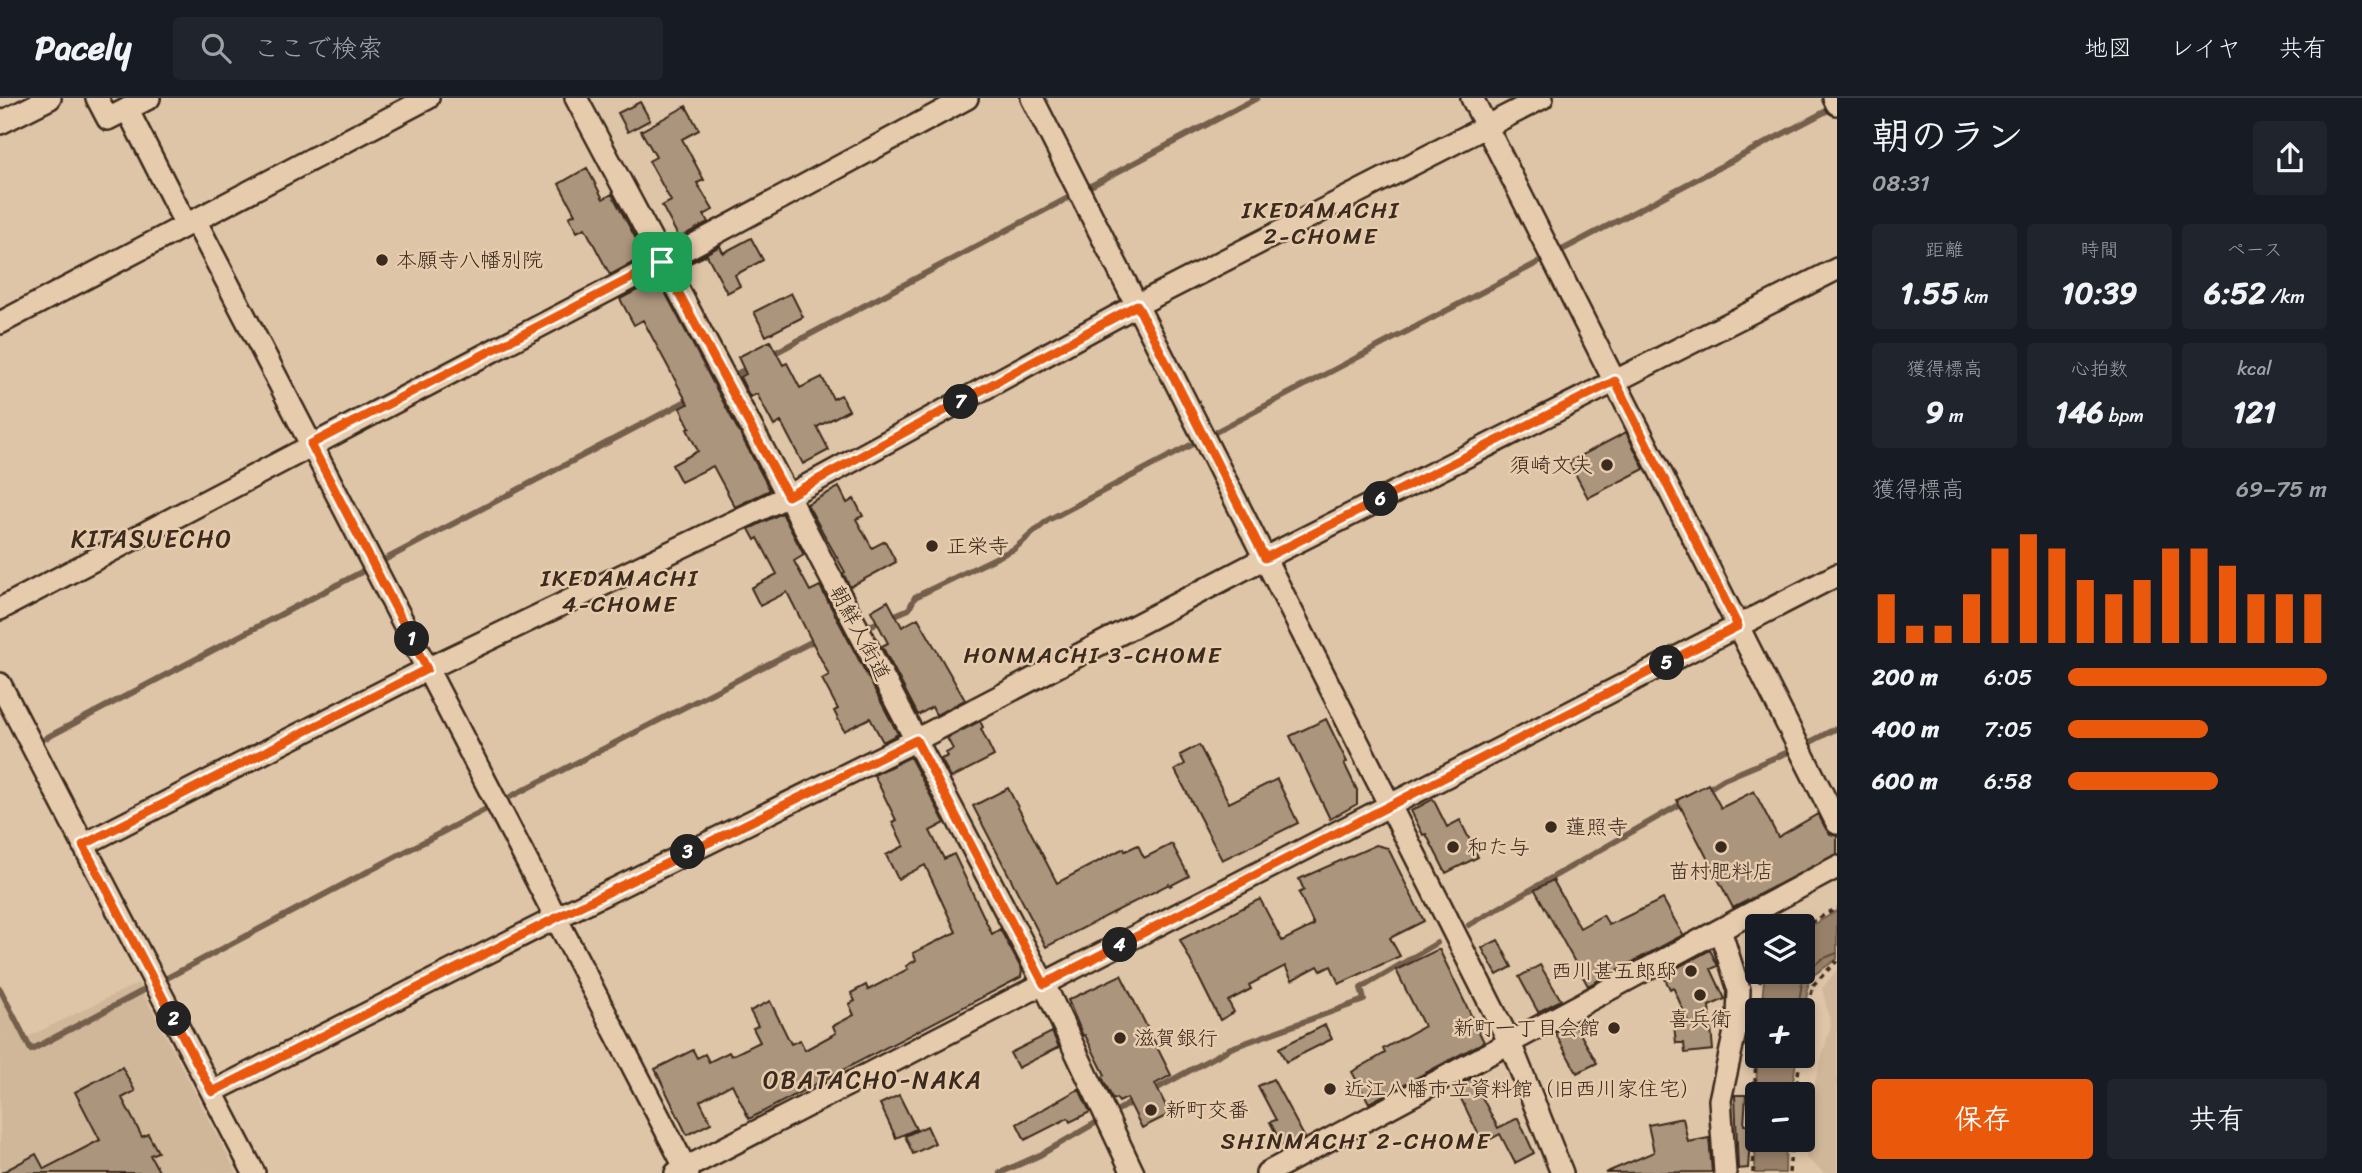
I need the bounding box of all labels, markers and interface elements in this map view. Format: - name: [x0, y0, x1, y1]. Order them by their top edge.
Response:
- search box: [173, 17, 663, 80]
- text: Pacely: [35, 19, 131, 77]
- text: ここで検索: [253, 25, 383, 71]
- text: 地図: [2084, 27, 2132, 69]
- text: レイヤ: [2170, 27, 2241, 69]
- text: 共有: [2279, 27, 2327, 69]
- icon: search: [197, 29, 235, 67]
- text: 朝のラン: [1872, 103, 2024, 170]
- button: share: [2253, 121, 2327, 195]
- text: 08:31: [1872, 163, 1930, 204]
- district label: IKEDAMACHI 2-CHOME: [1241, 190, 1400, 257]
- pin: [632, 232, 692, 292]
- text: 距離: [1925, 233, 1964, 266]
- text: 時間: [2080, 233, 2119, 266]
- text: ペース: [2227, 233, 2282, 266]
- place label: 本願寺八幡別院: [396, 241, 543, 279]
- icon: arrive: [643, 243, 681, 281]
- marker: 本願寺八幡別院: [374, 252, 390, 268]
- text: 1.55: [1900, 266, 1959, 320]
- text: 10:39: [2062, 266, 2137, 320]
- text: 6:52: [2204, 266, 2266, 320]
- text: km: [1959, 280, 1989, 313]
- text: /km: [2266, 280, 2305, 313]
- text: 獲得標高: [1906, 352, 1983, 385]
- text: 心拍数: [2071, 352, 2128, 385]
- text: kcal: [2237, 352, 2272, 385]
- pin: 7: [944, 384, 978, 420]
- text: 7: [955, 385, 966, 418]
- text: 9: [1926, 385, 1944, 439]
- text: 146: [2055, 385, 2104, 439]
- text: 121: [2233, 385, 2276, 439]
- text: m: [1944, 399, 1963, 432]
- text: bpm: [2104, 399, 2144, 432]
- place label: 須崎文夫: [1509, 446, 1593, 484]
- marker: 須崎文夫: [1599, 457, 1615, 473]
- text: 獲得標高: [1872, 469, 1964, 510]
- text: 69–75 m: [2236, 469, 2327, 510]
- pin: 6: [1364, 482, 1398, 516]
- text: 6: [1375, 482, 1386, 515]
- district label: KITASUECHO: [71, 518, 233, 560]
- place label: 正栄寺: [946, 527, 1009, 565]
- marker: 正栄寺: [924, 538, 940, 554]
- district label: IKEDAMACHI 4-CHOME: [540, 558, 699, 625]
- street label: 朝鮮人街道: [819, 578, 901, 688]
- pin: 1: [394, 622, 430, 656]
- text: 1: [407, 622, 416, 655]
- district label: HONMACHI 3-CHOME: [963, 635, 1223, 676]
- pin: 5: [1650, 646, 1684, 680]
- text: 5: [1661, 646, 1672, 679]
- text: 200 m: [1872, 657, 1938, 698]
- text: 6:05: [1984, 657, 2033, 698]
- text: 400 m: [1872, 709, 1939, 750]
- text: 7:05: [1984, 709, 2033, 750]
- text: 600 m: [1872, 761, 1938, 802]
- text: 6:58: [1984, 761, 2032, 802]
- place label: 蓮照寺: [1565, 808, 1628, 846]
- marker: 蓮照寺: [1543, 819, 1559, 835]
- place label: 和た与: [1467, 828, 1530, 866]
- pin: 3: [670, 834, 706, 870]
- text: 3: [682, 835, 693, 868]
- marker: 和た与: [1445, 839, 1461, 855]
- marker: 苗村肥料店: [1713, 839, 1729, 855]
- place label: 苗村肥料店: [1669, 852, 1774, 890]
- map controls: [1745, 914, 1815, 1152]
- button: layers: [1745, 914, 1815, 984]
- pin: 4: [1102, 928, 1138, 962]
- text: 4: [1114, 928, 1125, 961]
- place label: 西川甚五郎邸: [1551, 952, 1677, 990]
- marker: 西川甚五郎邸: [1683, 963, 1699, 979]
- marker: 喜兵衛: [1692, 987, 1708, 1003]
- button: +: [1745, 998, 1815, 1068]
- place label: 喜兵衛: [1669, 1000, 1732, 1038]
- pin: 2: [156, 1002, 192, 1037]
- text: 2: [168, 1002, 179, 1035]
- place label: 新町一丁目会館: [1453, 1009, 1600, 1047]
- place label: 滋賀銀行: [1134, 1019, 1218, 1057]
- marker: 新町一丁目会館: [1606, 1020, 1622, 1036]
- marker: 滋賀銀行: [1112, 1030, 1128, 1046]
- district label: OBATACHO-NAKA: [763, 1059, 983, 1101]
- place label: 近江八幡市立資料館（旧西川家住宅）: [1344, 1070, 1701, 1108]
- button: 保存: [1872, 1079, 2093, 1159]
- button: 共有: [2107, 1079, 2327, 1159]
- marker: 近江八幡市立資料館（旧西川家住宅）: [1322, 1081, 1338, 1097]
- button: −: [1745, 1082, 1815, 1152]
- place label: 新町交番: [1165, 1091, 1249, 1129]
- marker: 新町交番: [1143, 1102, 1159, 1118]
- district label: SHINMACHI 2-CHOME: [1221, 1121, 1491, 1162]

